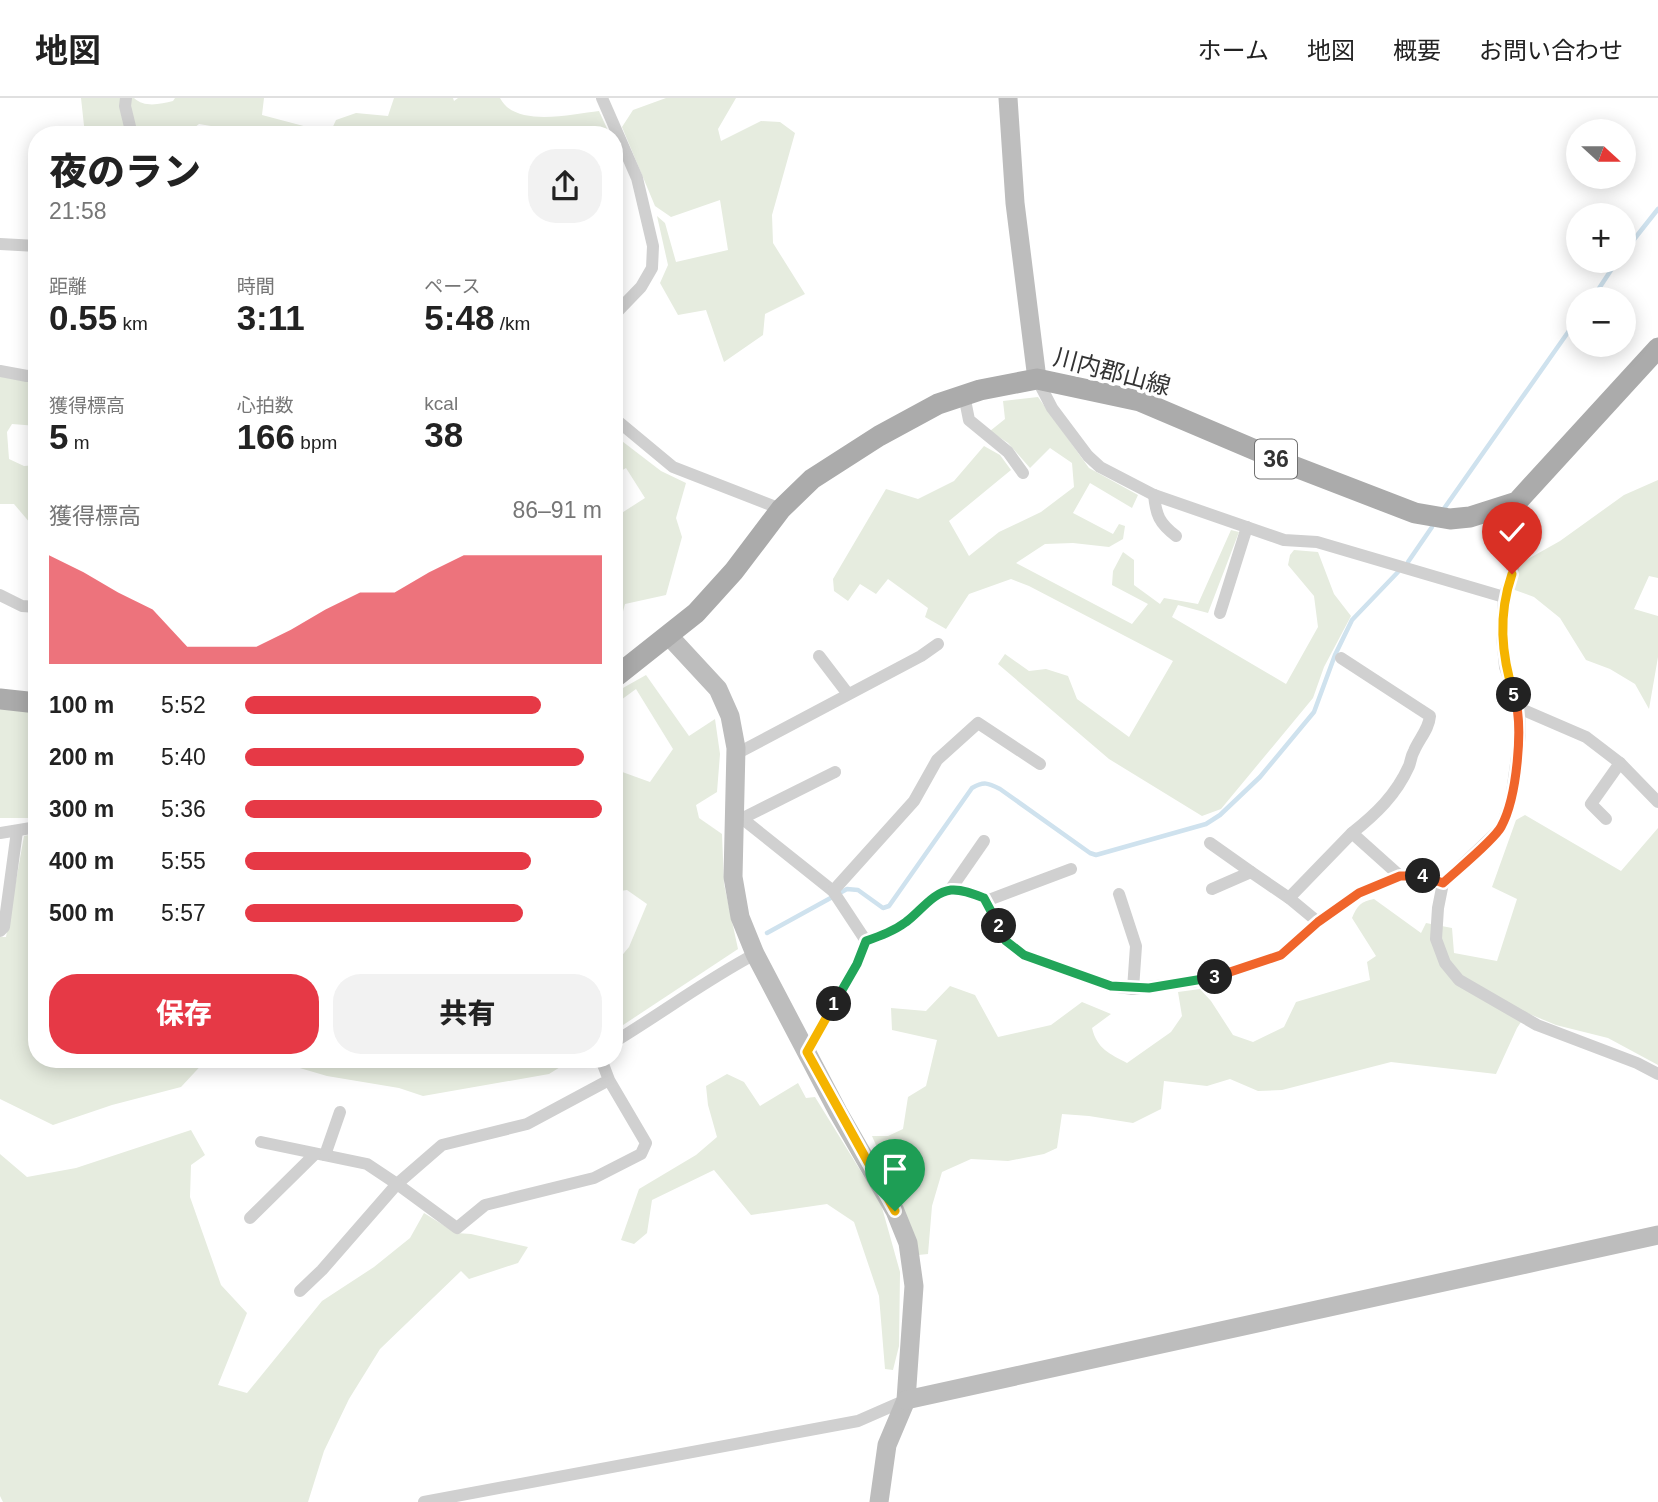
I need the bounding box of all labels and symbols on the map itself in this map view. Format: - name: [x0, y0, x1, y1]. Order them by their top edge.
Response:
- north arrow: [1566, 119, 1636, 189]
- street label: 川内郡山線: [1051, 343, 1174, 400]
- road number: 36: [1255, 440, 1297, 478]
- pin: [1482, 502, 1542, 574]
- pin: 5: [1496, 678, 1532, 712]
- pin: 4: [1406, 858, 1440, 894]
- pin: 2: [982, 908, 1016, 944]
- pin: 3: [1198, 960, 1232, 994]
- pin: 1: [816, 986, 852, 1021]
- pin: [865, 1139, 925, 1211]

